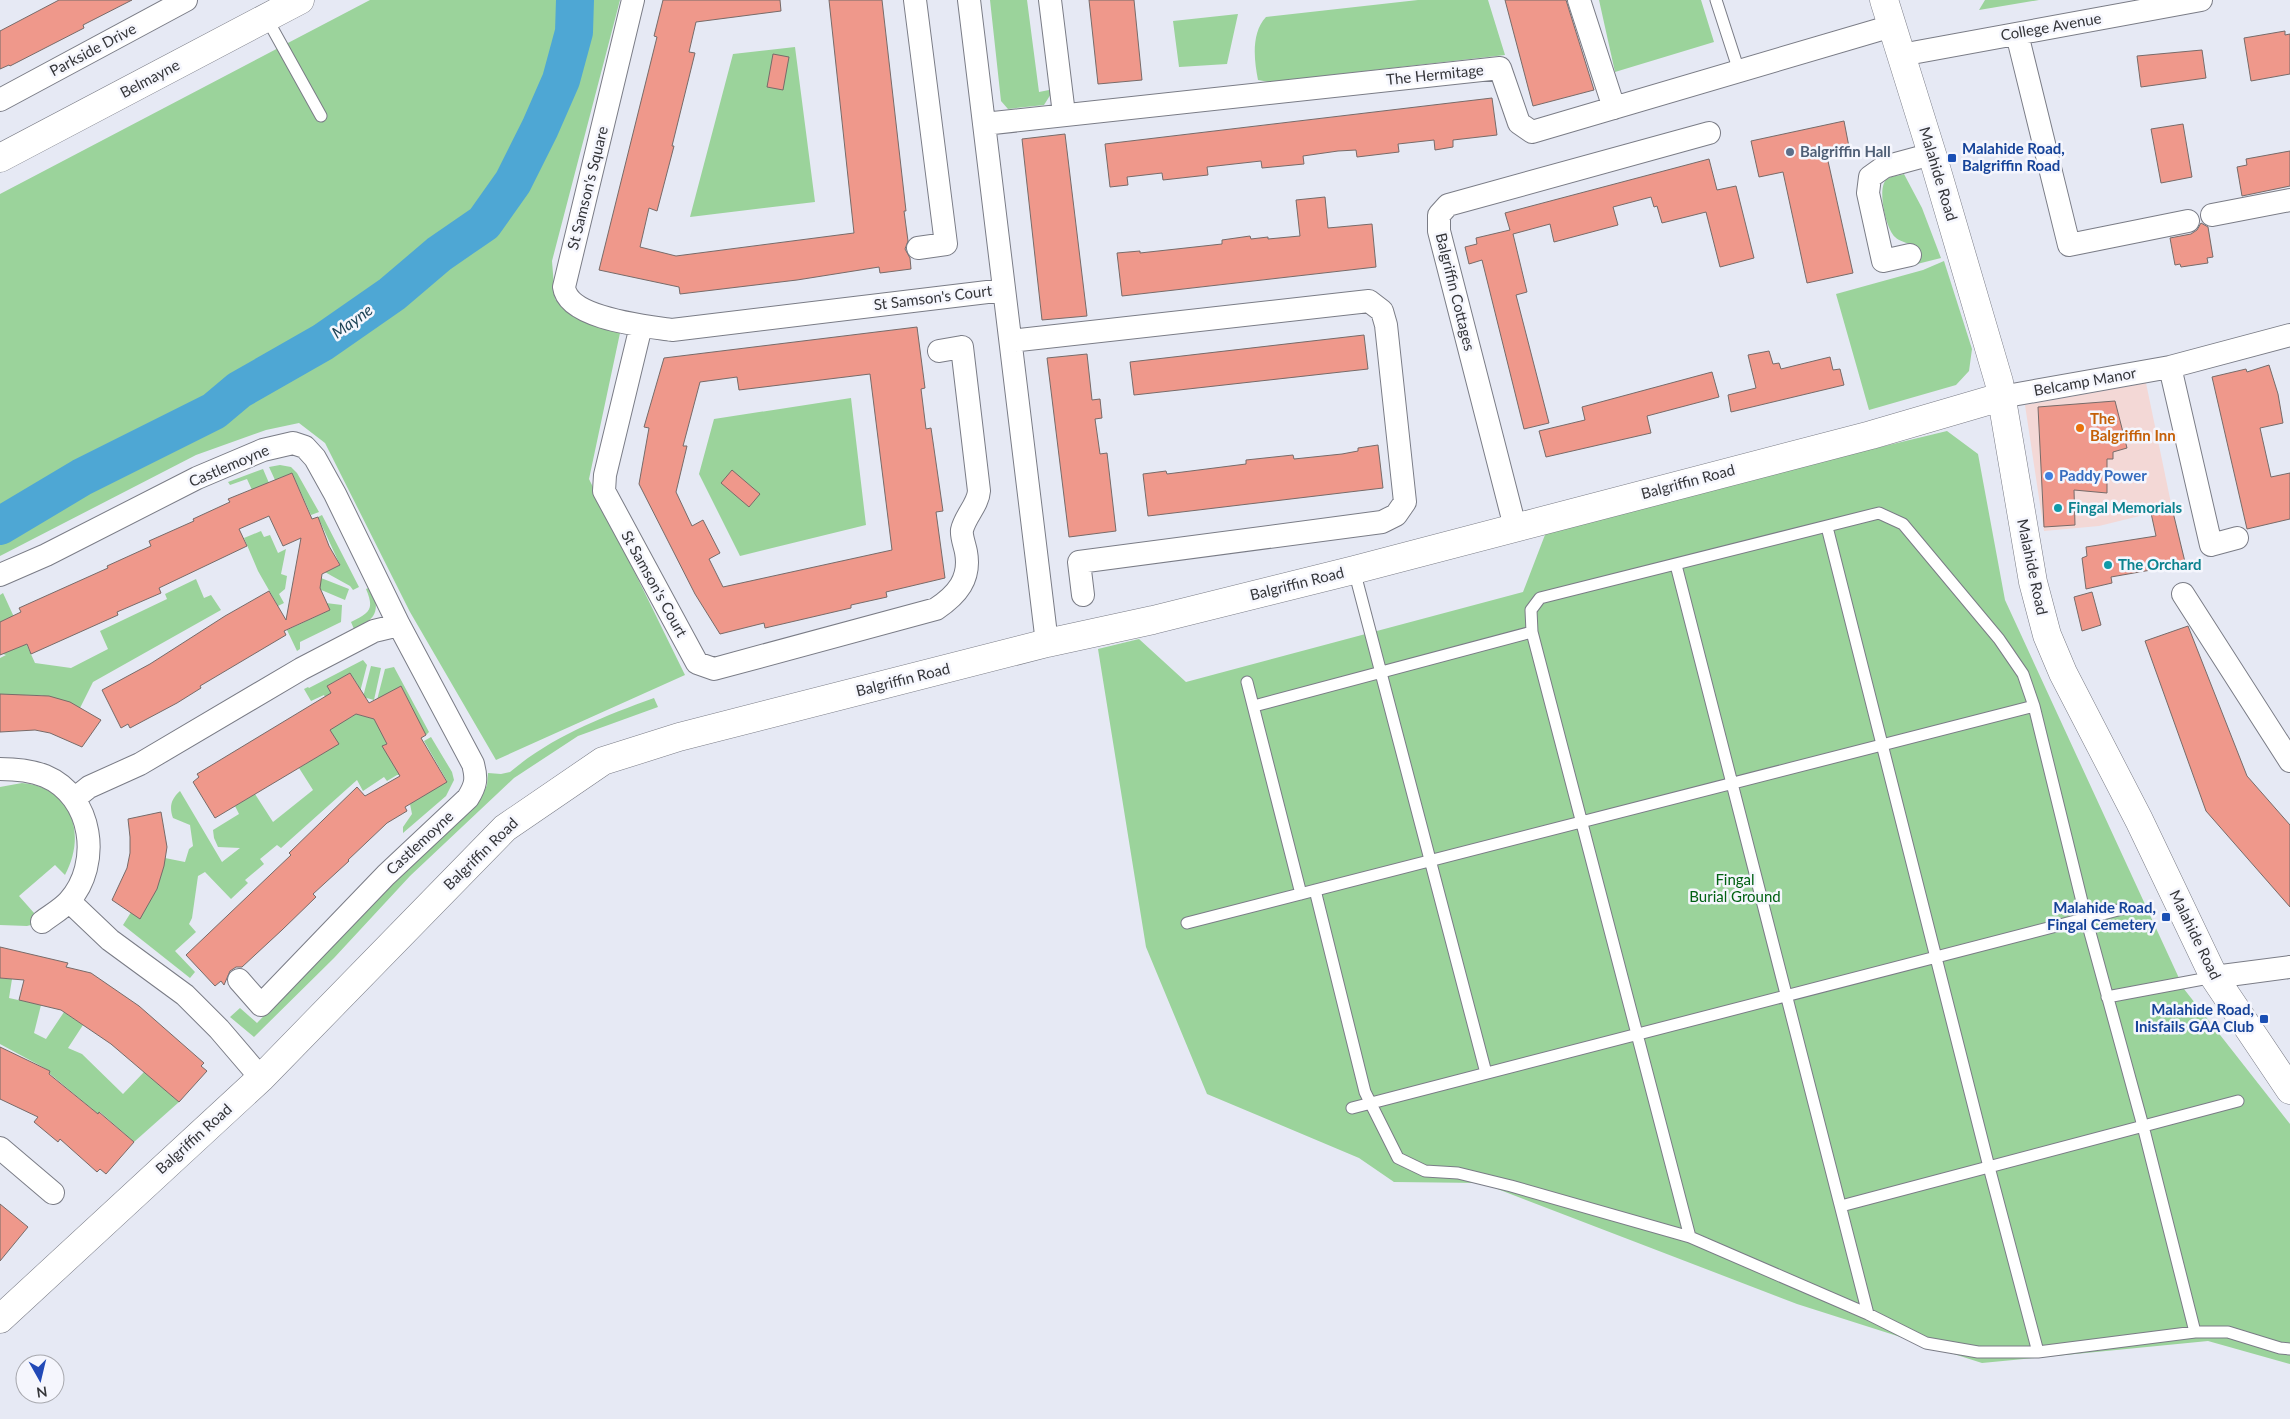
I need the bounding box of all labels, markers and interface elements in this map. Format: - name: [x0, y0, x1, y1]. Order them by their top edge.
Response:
- street label: College Avenue: [1999, 8, 2103, 44]
- street label: Parkside Drive: [46, 19, 139, 79]
- street label: Belmayne: [117, 55, 182, 101]
- street label: The Hermitage: [1385, 60, 1485, 88]
- street label: St Samson's Square: [563, 124, 611, 251]
- street label: Malahide Road: [1916, 124, 1962, 223]
- place label: Malahide Road, Balgriffin Road: [1962, 139, 2065, 174]
- place label: Balgriffin Hall: [1800, 142, 1891, 160]
- marker: Balgriffin Hall: [1784, 146, 1796, 158]
- marker: Malahide Road, Balgriffin Road: [1946, 152, 1958, 164]
- street label: Balgriffin Cottages: [1433, 231, 1479, 353]
- street label: St Samson's Court: [873, 281, 994, 313]
- water label: Mayne: [328, 299, 376, 342]
- street label: Belcamp Manor: [2032, 363, 2138, 399]
- place label: The Balgriffin Inn: [2090, 409, 2176, 444]
- marker: The Balgriffin Inn: [2074, 422, 2086, 434]
- street label: Castlemoyne: [186, 440, 272, 490]
- street label: Balgriffin Road: [1639, 460, 1737, 502]
- place label: Paddy Power: [2059, 466, 2147, 484]
- marker: Paddy Power: [2043, 470, 2055, 482]
- place label: Fingal Memorials: [2068, 498, 2183, 516]
- marker: Fingal Memorials: [2052, 502, 2064, 514]
- street label: Malahide Road: [2014, 517, 2052, 616]
- street label: St Samson's Court: [618, 527, 692, 640]
- place label: The Orchard: [2118, 555, 2202, 573]
- marker: The Orchard: [2102, 559, 2114, 571]
- street label: Balgriffin Road: [1248, 563, 1346, 603]
- street label: Balgriffin Road: [854, 659, 952, 699]
- street label: Castlemoyne: [382, 807, 457, 878]
- street label: Balgriffin Road: [439, 813, 521, 893]
- park label: Fingal Burial Ground: [1689, 870, 1781, 905]
- street label: Malahide Road: [2166, 887, 2225, 982]
- place label: Malahide Road, Fingal Cemetery: [2047, 898, 2156, 933]
- marker: Malahide Road, Fingal Cemetery: [2160, 911, 2172, 923]
- place label: Malahide Road, Inisfails GAA Club: [2135, 1000, 2254, 1035]
- marker: Malahide Road, Inisfails GAA Club: [2258, 1013, 2270, 1025]
- street label: Balgriffin Road: [152, 1099, 235, 1177]
- north arrow: [15, 1354, 65, 1404]
- text: N: [35, 1383, 48, 1402]

